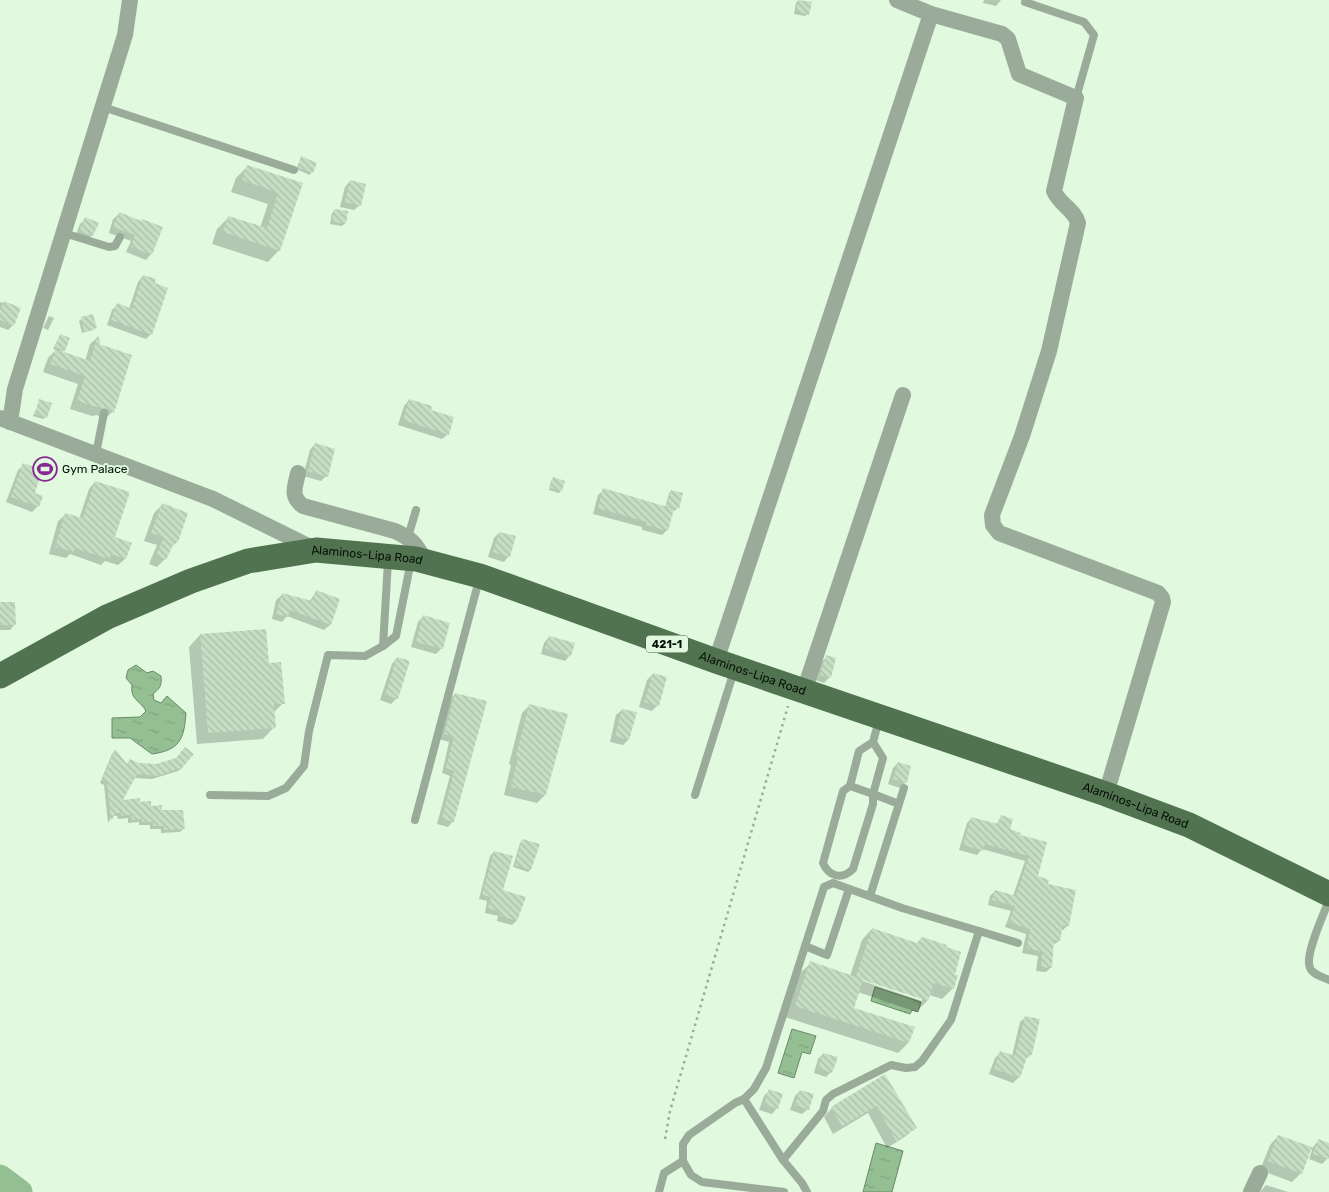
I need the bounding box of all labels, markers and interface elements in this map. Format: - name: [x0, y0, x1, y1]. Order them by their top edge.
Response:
- sports icon: Gym Palace: [32, 456, 58, 482]
- place label: Gym Palace: [62, 462, 128, 476]
- street label: Alaminos-Lipa Road: [310, 543, 424, 567]
- road number: 421-1: [646, 636, 688, 652]
- street label: Alaminos-Lipa Road: [697, 649, 808, 698]
- street label: Alaminos-Lipa Road: [1081, 780, 1190, 831]

